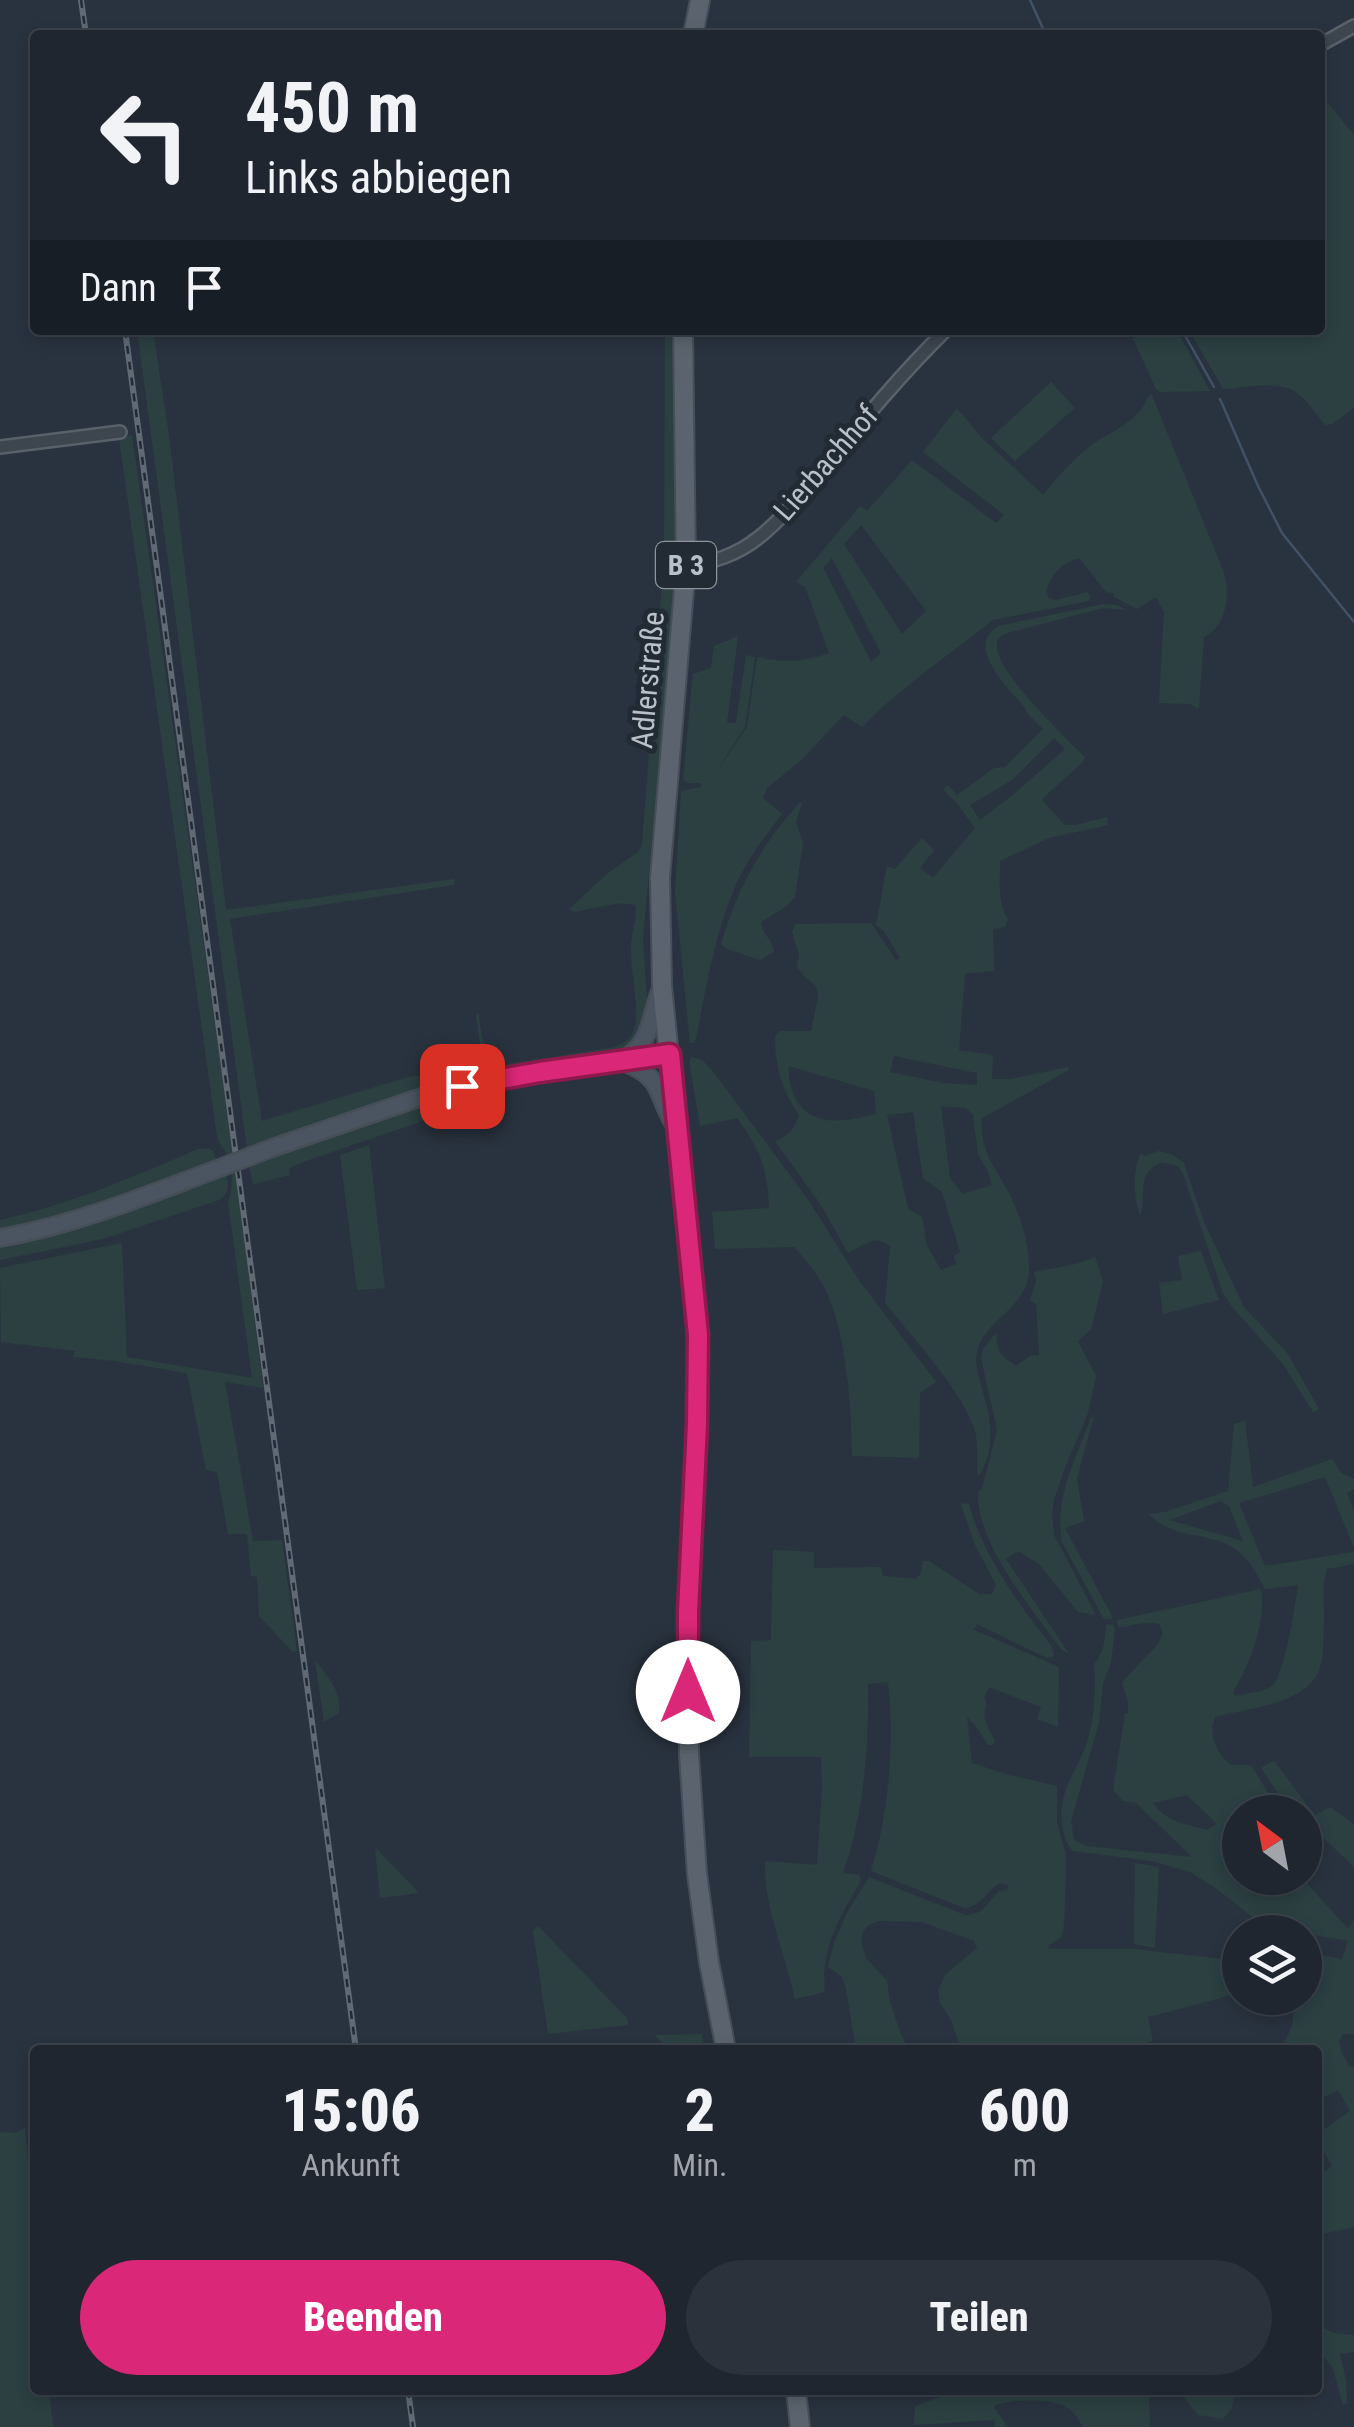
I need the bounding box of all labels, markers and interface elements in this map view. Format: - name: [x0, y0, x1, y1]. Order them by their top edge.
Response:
- text: 450 m: [245, 67, 419, 149]
- icon: left: [80, 70, 210, 200]
- text: Links abbiegen: [245, 151, 512, 204]
- icon: arrive: [177, 260, 232, 315]
- text: Dann: [80, 266, 157, 310]
- street label: Lierbachhof: [766, 398, 885, 527]
- road number: B 3: [656, 542, 716, 588]
- street label: Adlerstraße: [624, 610, 671, 750]
- pin: [420, 1044, 505, 1129]
- icon: arrive: [435, 1059, 490, 1114]
- position arrow: [636, 1640, 740, 1744]
- north arrow: [1222, 1795, 1322, 1895]
- map controls: [1222, 1795, 1322, 2015]
- button: layers: [1222, 1915, 1322, 2015]
- text: 15:06: [282, 2075, 420, 2146]
- text: 2: [684, 2075, 715, 2146]
- text: 600: [979, 2075, 1070, 2146]
- text: Ankunft: [302, 2146, 400, 2184]
- text: Min.: [672, 2146, 727, 2184]
- text: m: [1013, 2146, 1037, 2184]
- button: Beenden: [80, 2260, 666, 2375]
- button: Teilen: [686, 2260, 1272, 2375]

